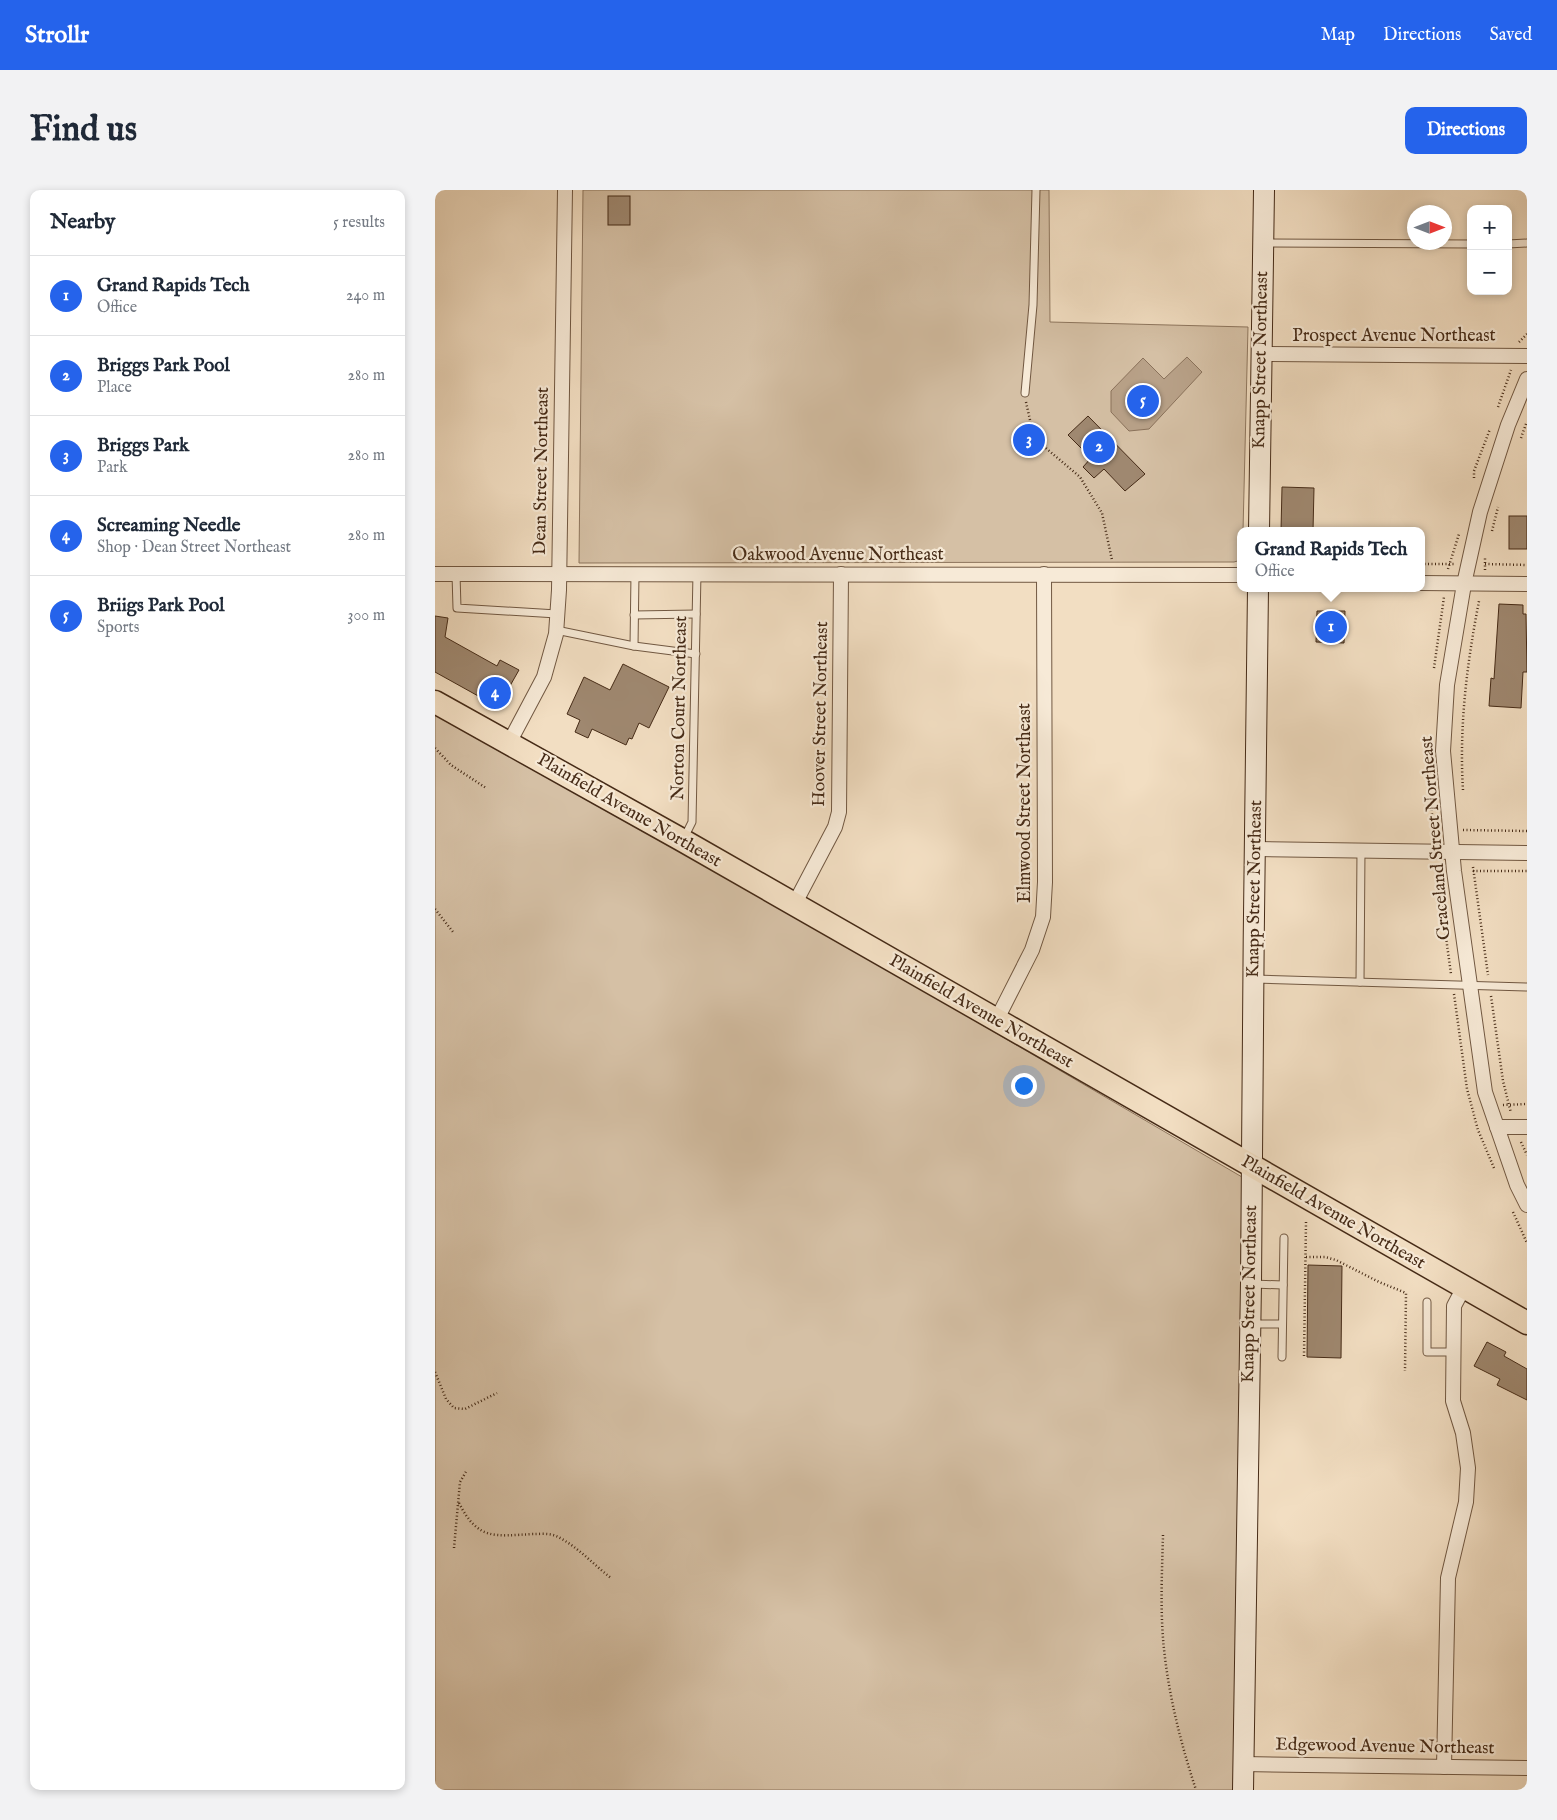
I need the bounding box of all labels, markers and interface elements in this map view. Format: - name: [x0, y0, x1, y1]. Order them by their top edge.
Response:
- text: Strollr: [25, 20, 89, 51]
- text: Map: [1321, 24, 1355, 47]
- text: Directions: [1383, 24, 1461, 47]
- text: Saved: [1489, 24, 1532, 47]
- button: Directions: [1405, 107, 1527, 154]
- text: Find us: [30, 108, 137, 153]
- north arrow: [1407, 205, 1452, 250]
- map controls: [1467, 205, 1512, 295]
- button: +: [1467, 205, 1512, 250]
- text: Nearby: [50, 209, 115, 236]
- text: 5 results: [333, 213, 385, 233]
- button: −: [1467, 250, 1512, 295]
- street label: Knapp Street Northeast: [1248, 271, 1274, 449]
- text: Grand Rapids Tech: [97, 274, 250, 298]
- text: 1: [63, 286, 69, 306]
- text: 240 m: [346, 286, 385, 306]
- text: Office: [97, 298, 137, 318]
- street label: Prospect Avenue Northeast: [1292, 325, 1496, 348]
- text: Briggs Park Pool: [97, 354, 230, 378]
- text: 2: [62, 366, 70, 386]
- text: 280 m: [348, 366, 385, 386]
- text: Place: [97, 378, 132, 398]
- pin: 5: [1127, 382, 1159, 420]
- street label: Dean Street Northeast: [529, 387, 555, 555]
- pin: 3: [1013, 421, 1045, 459]
- pin: 2: [1083, 428, 1115, 466]
- text: Briggs Park: [97, 434, 189, 458]
- text: 3: [63, 446, 69, 466]
- text: 280 m: [348, 446, 385, 466]
- text: Park: [97, 458, 127, 478]
- text: Screaming Needle: [97, 514, 240, 538]
- text: 4: [62, 526, 70, 546]
- text: 280 m: [348, 526, 385, 546]
- popup: [1237, 527, 1425, 592]
- text: Shop · Dean Street Northeast: [97, 538, 291, 558]
- text: Grand Rapids Tech: [1255, 538, 1407, 562]
- street label: Oakwood Avenue Northeast: [732, 544, 944, 567]
- text: Office: [1255, 562, 1295, 582]
- text: Briigs Park Pool: [97, 594, 224, 618]
- text: 5: [63, 606, 69, 626]
- text: 300 m: [347, 606, 385, 626]
- pin: 1: [1315, 608, 1347, 646]
- street label: Norton Court Northeast: [667, 615, 693, 801]
- text: Sports: [97, 618, 139, 638]
- street label: Hoover Street Northeast: [808, 621, 834, 807]
- pin: 4: [479, 674, 511, 712]
- street label: Elmwood Street Northeast: [1014, 703, 1037, 903]
- street label: Graceland Street Northeast: [1416, 735, 1456, 941]
- street label: Plainfield Avenue Northeast: [533, 749, 725, 873]
- street label: Knapp Street Northeast: [1242, 800, 1268, 978]
- street label: Plainfield Avenue Northeast: [885, 950, 1077, 1074]
- your location: [1011, 1073, 1037, 1099]
- street label: Plainfield Avenue Northeast: [1237, 1151, 1429, 1275]
- street label: Knapp Street Northeast: [1237, 1205, 1263, 1383]
- street label: Edgewood Avenue Northeast: [1275, 1734, 1495, 1760]

